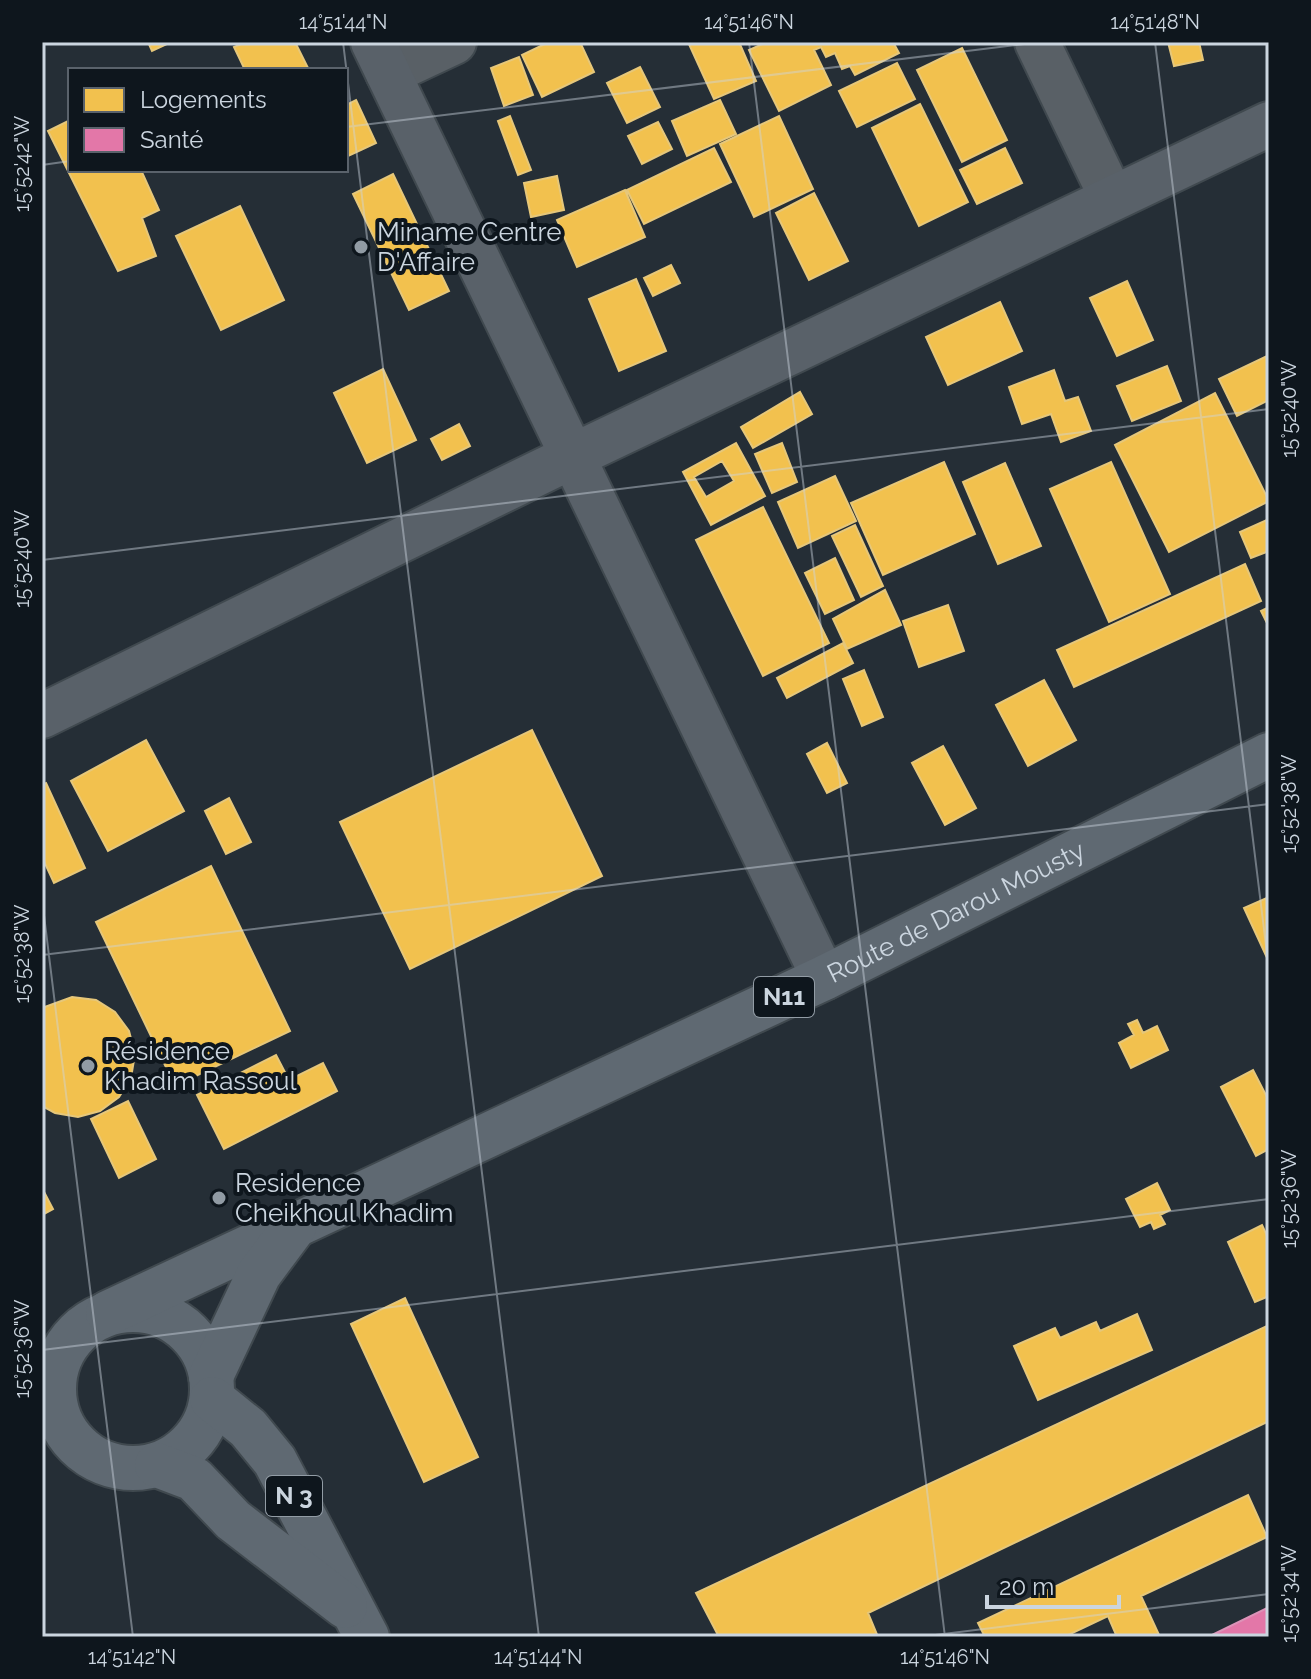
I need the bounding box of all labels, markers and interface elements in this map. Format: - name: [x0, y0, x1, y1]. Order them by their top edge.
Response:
- text: 14°51'44"N: [299, 10, 387, 34]
- text: 14°51'46"N: [704, 10, 794, 34]
- text: 14°51'48"N: [1110, 10, 1200, 34]
- legend: [68, 68, 348, 172]
- text: Logements: [140, 85, 267, 114]
- text: 15°52'42"W: [10, 116, 34, 212]
- text: Santé: [140, 125, 203, 154]
- place label: Miname Centre D'Affaire: [377, 217, 561, 277]
- marker: Miname Centre D'Affaire: [352, 238, 370, 256]
- text: 15°52'40"W: [1277, 360, 1301, 458]
- text: 15°52'40"W: [10, 510, 34, 608]
- text: 15°52'38"W: [1277, 755, 1301, 853]
- street label: Route de Darou Mousty: [822, 835, 1089, 989]
- text: 15°52'38"W: [10, 905, 34, 1003]
- road number: N11: [754, 977, 814, 1017]
- place label: Résidence Khadim Rassoul: [104, 1036, 297, 1096]
- marker: Résidence Khadim Rassoul: [79, 1057, 97, 1075]
- text: 15°52'36"W: [1277, 1149, 1301, 1249]
- place label: Residence Cheikhoul Khadim: [235, 1168, 453, 1228]
- marker: Residence Cheikhoul Khadim: [210, 1189, 228, 1207]
- text: 15°52'36"W: [10, 1299, 34, 1399]
- road number: N 3: [266, 1476, 322, 1516]
- text: 15°52'34"W: [1277, 1545, 1301, 1643]
- scale bar: [987, 1559, 1119, 1609]
- text: 20 m: [999, 1572, 1054, 1601]
- text: 14°51'42"N: [88, 1645, 176, 1669]
- text: 14°51'44"N: [494, 1645, 582, 1669]
- text: 14°51'46"N: [900, 1645, 990, 1669]

